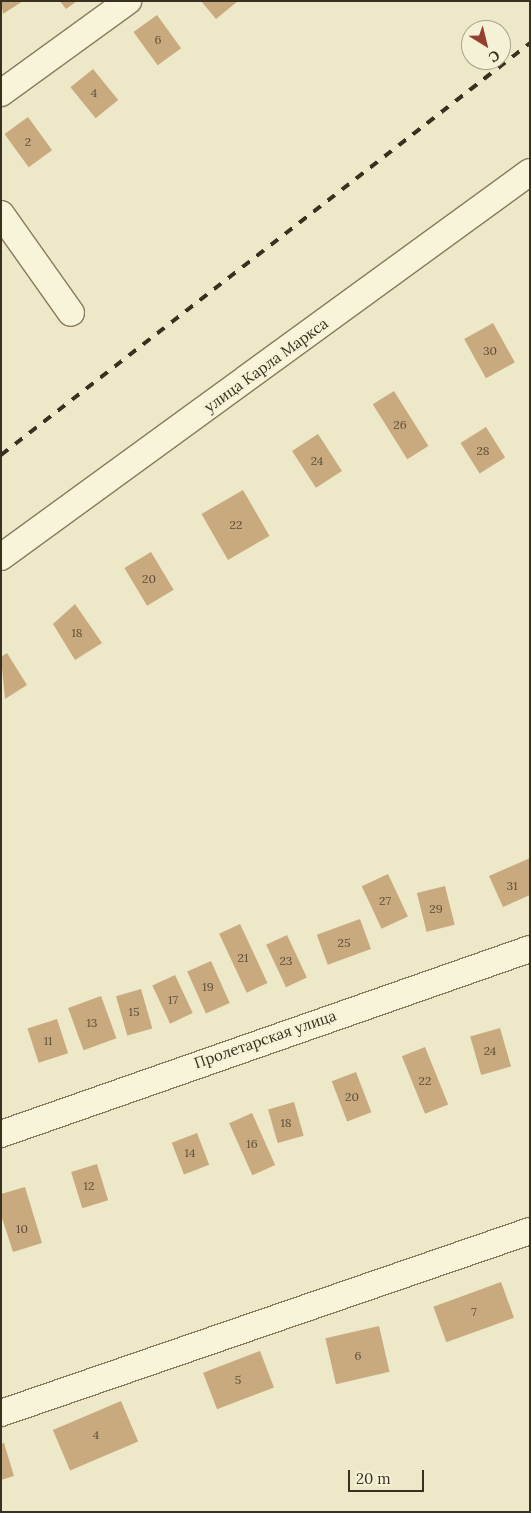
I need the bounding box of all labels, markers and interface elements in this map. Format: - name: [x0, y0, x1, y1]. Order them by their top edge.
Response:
- north arrow: [461, 20, 511, 70]
- house number: 6: [155, 33, 161, 47]
- text: С: [485, 46, 503, 66]
- house number: 4: [91, 86, 97, 100]
- house number: 2: [25, 135, 31, 149]
- street label: улица Карла Маркса: [201, 314, 331, 416]
- house number: 30: [483, 344, 497, 358]
- house number: 26: [393, 418, 407, 432]
- house number: 28: [476, 444, 490, 458]
- house number: 24: [311, 454, 323, 468]
- house number: 22: [230, 518, 242, 532]
- house number: 20: [142, 572, 156, 586]
- house number: 18: [71, 626, 83, 640]
- house number: 31: [506, 879, 518, 893]
- house number: 27: [379, 894, 391, 908]
- house number: 29: [429, 902, 443, 916]
- house number: 25: [338, 936, 350, 950]
- house number: 21: [238, 951, 248, 965]
- house number: 23: [280, 954, 292, 968]
- house number: 19: [202, 980, 214, 994]
- house number: 17: [168, 993, 178, 1007]
- house number: 15: [129, 1005, 139, 1019]
- street label: Пролетарская улица: [191, 1006, 339, 1072]
- house number: 13: [86, 1016, 98, 1030]
- house number: 11: [44, 1034, 52, 1048]
- house number: 24: [484, 1044, 496, 1058]
- house number: 22: [419, 1074, 431, 1088]
- house number: 20: [345, 1090, 359, 1104]
- house number: 18: [280, 1116, 292, 1130]
- house number: 16: [246, 1137, 258, 1151]
- house number: 14: [185, 1146, 195, 1160]
- house number: 12: [84, 1179, 94, 1193]
- house number: 10: [16, 1222, 28, 1236]
- house number: 7: [471, 1305, 477, 1319]
- house number: 6: [355, 1349, 361, 1363]
- house number: 5: [235, 1373, 241, 1387]
- house number: 4: [93, 1428, 99, 1442]
- scale bar: [351, 1460, 427, 1492]
- text: 20 m: [356, 1469, 391, 1488]

